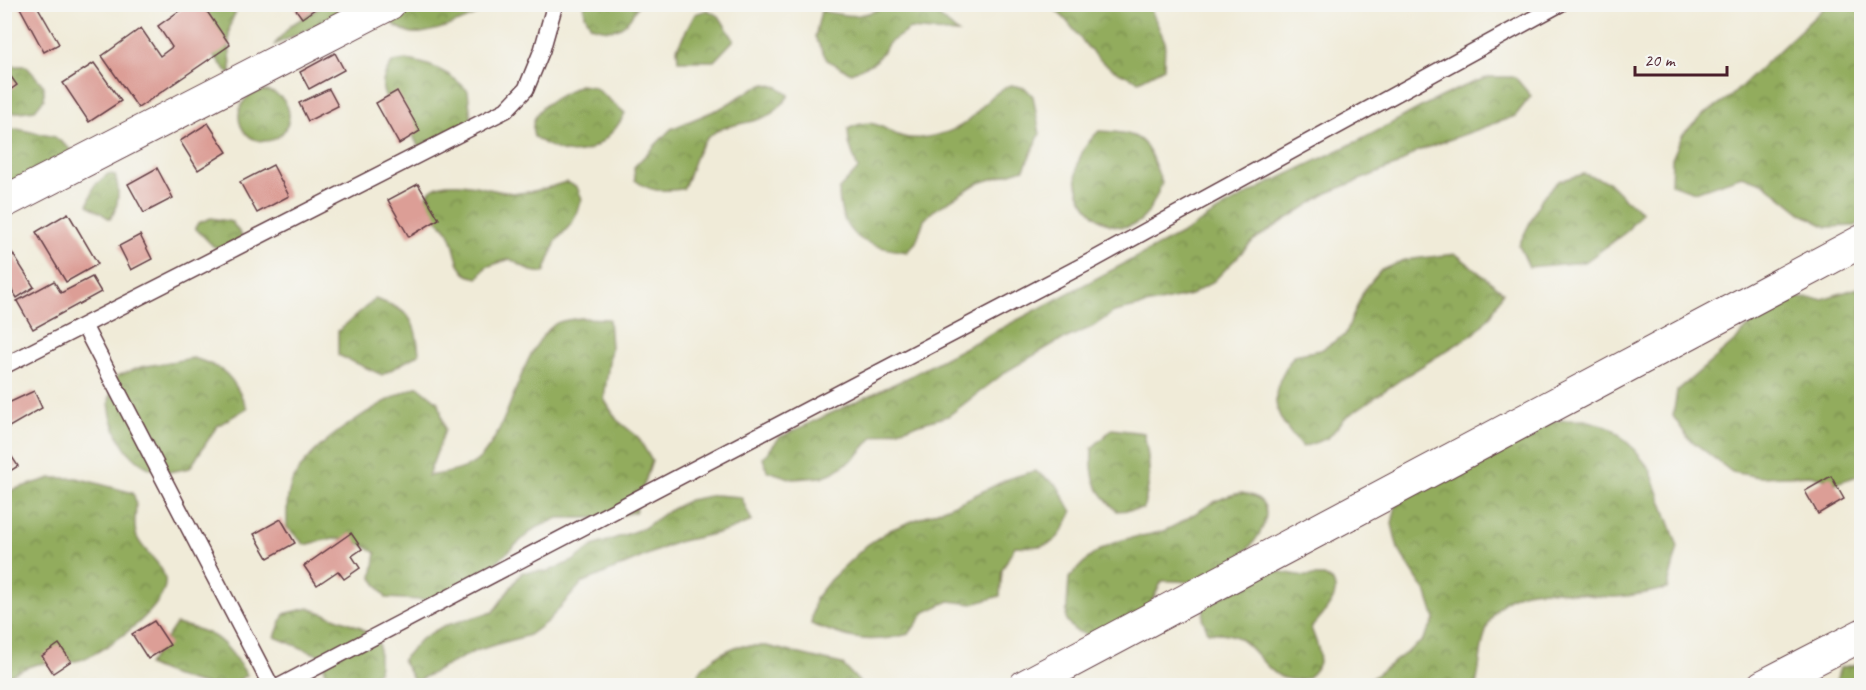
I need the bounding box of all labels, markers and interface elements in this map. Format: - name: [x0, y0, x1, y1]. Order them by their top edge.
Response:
- scale bar: [1635, 39, 1726, 77]
- text: 20 m: [1644, 49, 1677, 71]

